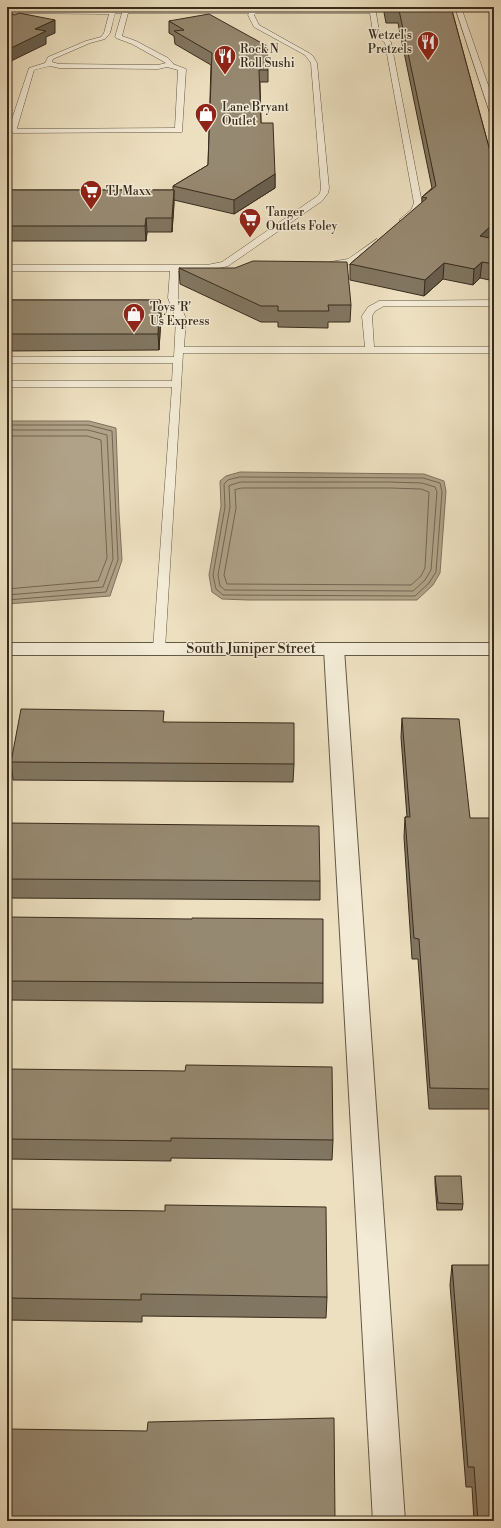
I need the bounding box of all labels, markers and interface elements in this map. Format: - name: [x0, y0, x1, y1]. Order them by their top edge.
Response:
- place label: Wetzel's Pretzels: [367, 28, 412, 57]
- restaurant icon: Wetzel's Pretzels: [415, 29, 441, 62]
- place label: Rock N Roll Sushi: [240, 42, 295, 71]
- restaurant icon: Rock N Roll Sushi: [212, 43, 238, 76]
- place label: Lane Bryant Outlet: [222, 100, 290, 129]
- shop icon: Lane Bryant Outlet: [193, 101, 219, 134]
- supermarket icon: TJ Maxx: [78, 178, 104, 211]
- place label: TJ Maxx: [106, 184, 152, 199]
- place label: Tanger Outlets Foley: [266, 205, 338, 234]
- supermarket icon: Tanger Outlets Foley: [237, 206, 263, 239]
- place label: Toys 'R' Us Express: [150, 300, 209, 329]
- shop icon: Toys 'R' Us Express: [121, 301, 147, 334]
- street label: South Juniper Street: [186, 640, 316, 658]

